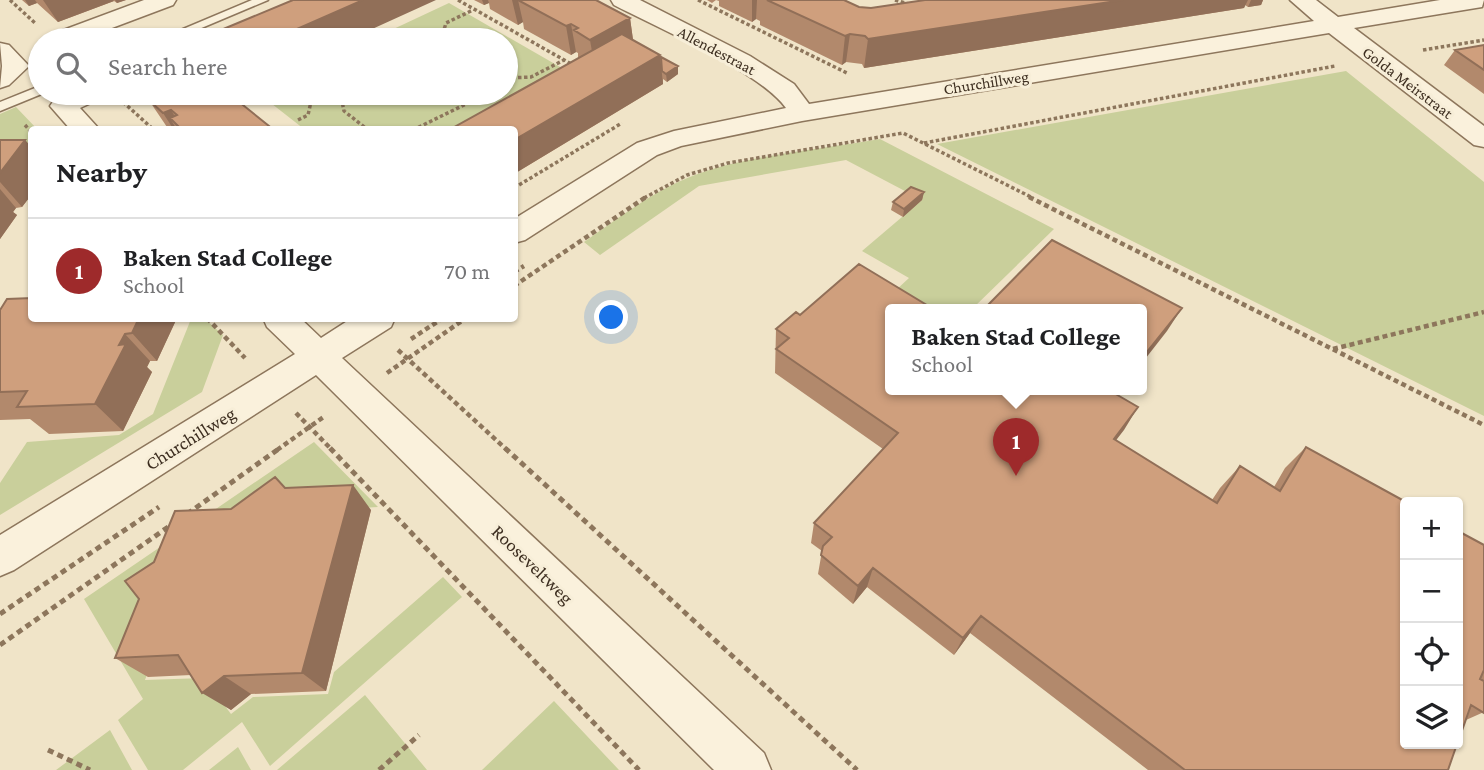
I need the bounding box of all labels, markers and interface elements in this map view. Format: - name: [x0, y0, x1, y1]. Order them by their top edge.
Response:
- street label: Allendestraat: [675, 23, 759, 78]
- search box: [28, 28, 518, 105]
- street label: Golda Meirstraat: [1359, 43, 1457, 122]
- icon: search: [52, 48, 90, 86]
- text: Search here: [108, 52, 227, 81]
- street label: Churchillweg: [942, 67, 1030, 99]
- text: Nearby: [56, 155, 147, 188]
- text: Baken Stad College: [123, 243, 332, 272]
- text: 1: [75, 258, 83, 284]
- text: 70 m: [444, 258, 490, 284]
- text: School: [123, 272, 184, 298]
- your location: [594, 300, 628, 334]
- popup: [885, 304, 1147, 395]
- text: Baken Stad College: [911, 322, 1121, 351]
- text: School: [911, 351, 973, 377]
- street label: Churchillweg: [141, 402, 239, 474]
- pin: 1: [993, 418, 1039, 476]
- map controls: [1400, 497, 1463, 749]
- button: +: [1400, 497, 1463, 560]
- street label: Rooseveltweg: [488, 521, 577, 608]
- button: −: [1400, 560, 1463, 623]
- button: locate: [1400, 623, 1463, 686]
- button: layers: [1400, 686, 1463, 749]

